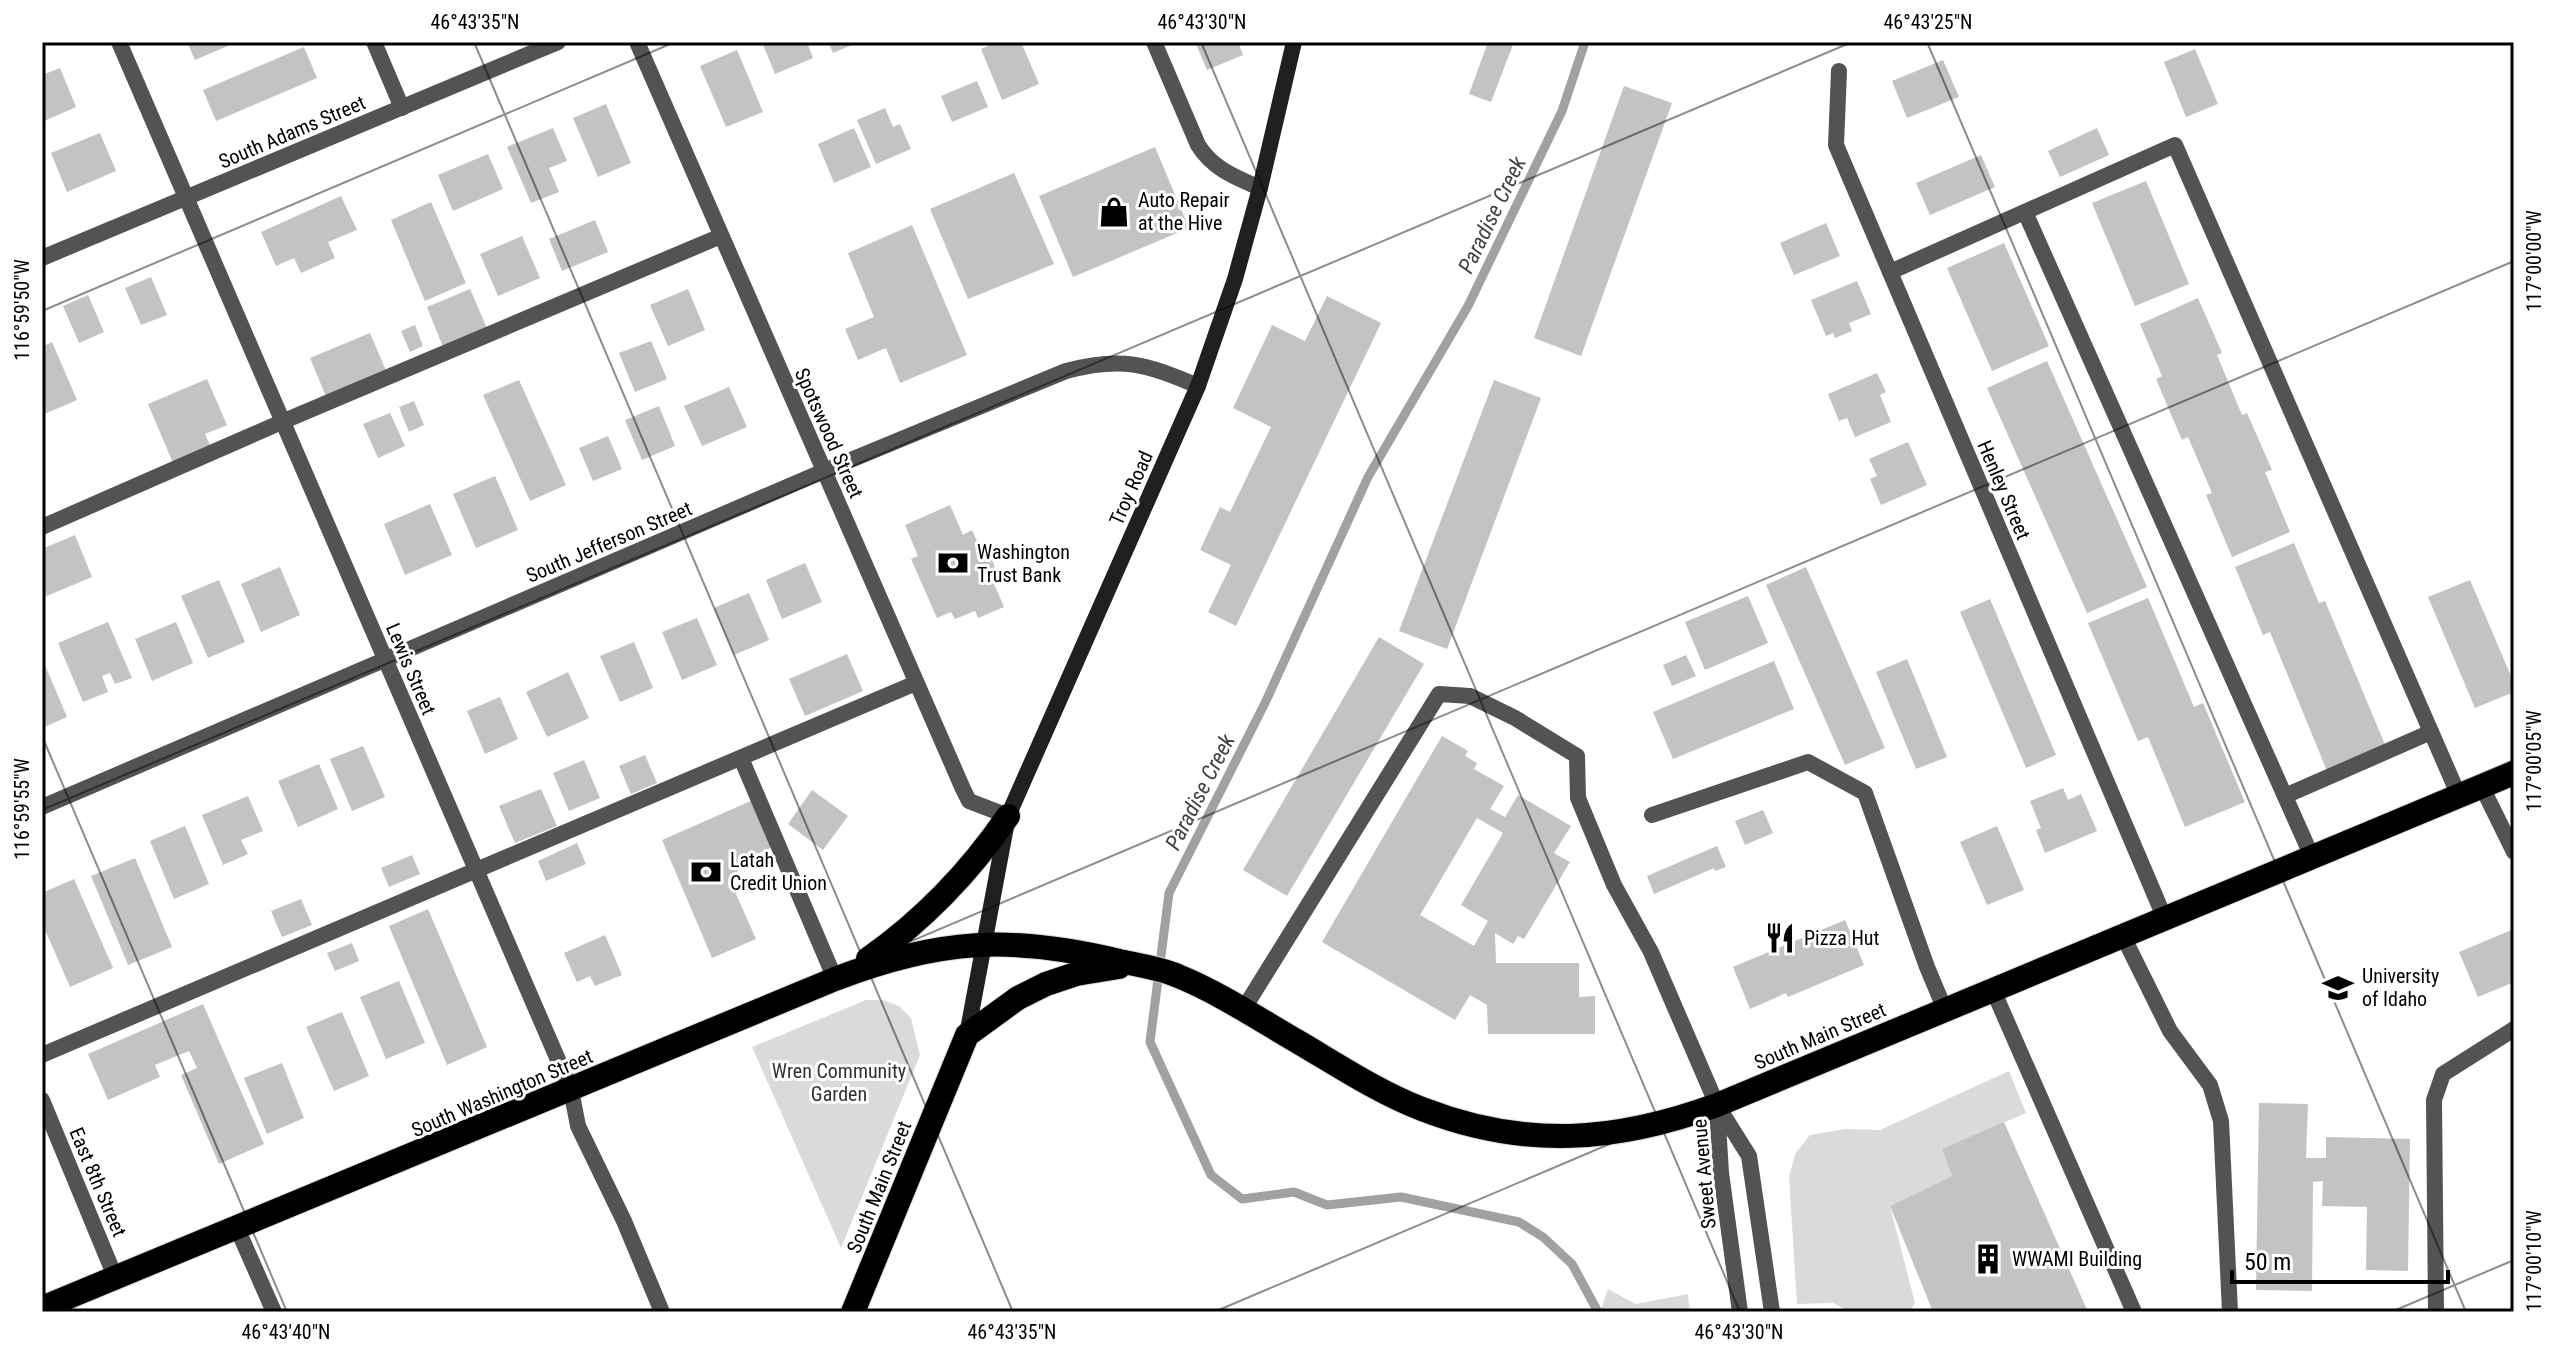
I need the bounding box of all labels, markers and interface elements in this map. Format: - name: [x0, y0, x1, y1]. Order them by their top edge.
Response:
- text: 46°43'35"N: [430, 10, 520, 34]
- text: 46°43'30"N: [1157, 10, 1247, 34]
- text: 46°43'25"N: [1883, 10, 1973, 34]
- street label: South Adams Street: [215, 90, 369, 174]
- water label: Paradise Creek: [1453, 152, 1531, 277]
- place label: Auto Repair at the Hive: [1138, 188, 1230, 235]
- shop icon: Auto Repair at the Hive: [1097, 195, 1131, 229]
- text: 117°00'00"W: [2522, 210, 2546, 312]
- text: 116°59'50"W: [10, 259, 34, 361]
- street label: Spotswood Street: [790, 364, 868, 502]
- street label: Henley Street: [1972, 437, 2036, 543]
- street label: Troy Road: [1104, 447, 1158, 529]
- street label: South Jefferson Street: [523, 496, 695, 588]
- place label: Washington Trust Bank: [977, 540, 1070, 587]
- bank icon: Washington Trust Bank: [936, 546, 970, 580]
- street label: Lewis Street: [381, 620, 441, 718]
- text: 117°00'05"W: [2522, 710, 2546, 812]
- water label: Paradise Creek: [1160, 730, 1240, 854]
- text: 116°59'55"W: [10, 758, 34, 860]
- place label: Latah Credit Union: [730, 848, 827, 895]
- bank icon: Latah Credit Union: [689, 855, 723, 889]
- restaurant icon: Pizza Hut: [1763, 921, 1797, 955]
- place label: Pizza Hut: [1804, 926, 1879, 950]
- place label: University of Idaho: [2362, 964, 2439, 1011]
- school or university icon: University of Idaho: [2321, 971, 2355, 1005]
- street label: South Main Street: [1751, 997, 1890, 1075]
- street label: South Washington Street: [408, 1044, 596, 1142]
- park label: Wren Community Garden: [772, 1059, 906, 1106]
- street label: South Main Street: [842, 1117, 917, 1257]
- street label: Sweet Avenue: [1687, 1118, 1721, 1230]
- street label: East 8th Street: [64, 1124, 132, 1240]
- text: 117°00'10"W: [2522, 1210, 2546, 1312]
- scale bar: [2232, 1234, 2448, 1284]
- building icon: WWAMI Building: [1971, 1242, 2005, 1276]
- place label: WWAMI Building: [2012, 1247, 2142, 1271]
- text: 50 m: [2244, 1248, 2291, 1276]
- text: 46°43'40"N: [241, 1320, 331, 1344]
- text: 46°43'35"N: [967, 1320, 1057, 1344]
- text: 46°43'30"N: [1694, 1320, 1784, 1344]

